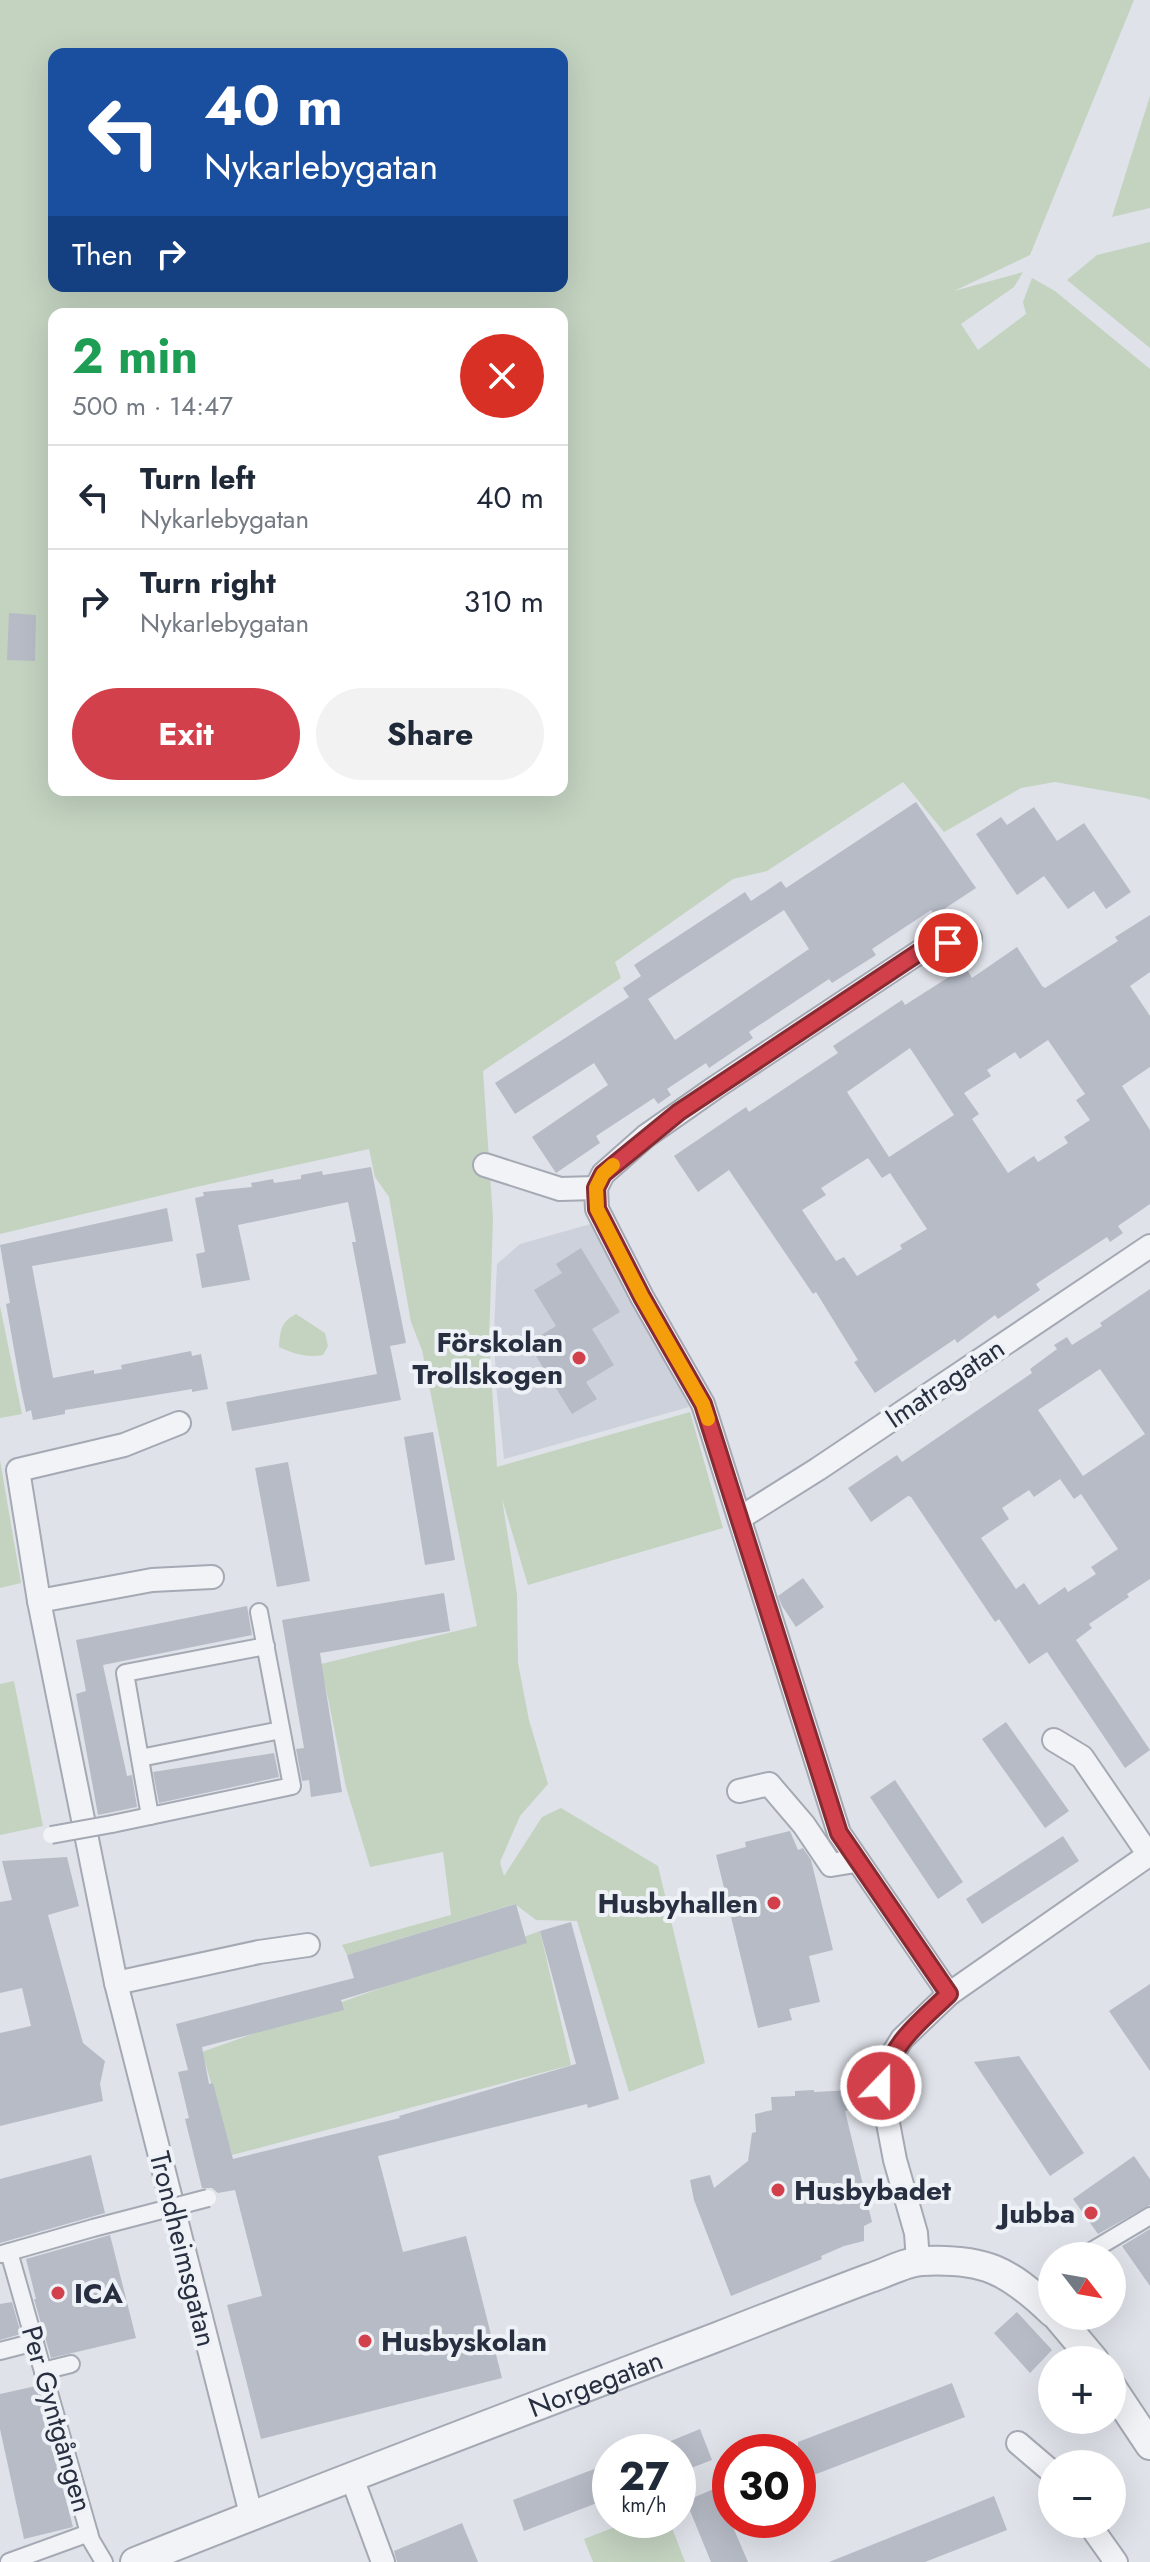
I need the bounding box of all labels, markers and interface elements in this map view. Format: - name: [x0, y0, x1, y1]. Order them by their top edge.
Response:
- text: 40 m: [204, 65, 343, 146]
- icon: left: [72, 80, 176, 184]
- text: Nykarlebygatan: [204, 140, 438, 192]
- icon: right: [149, 232, 193, 276]
- text: Then: [72, 233, 133, 276]
- text: 2 min: [72, 322, 198, 391]
- button: close: [460, 334, 544, 418]
- text: 500 m · 14:47: [72, 387, 233, 425]
- text: Turn left: [140, 457, 255, 500]
- icon: left: [72, 475, 116, 519]
- text: 40 m: [476, 476, 544, 519]
- text: Nykarlebygatan: [140, 500, 309, 538]
- text: Turn right: [140, 561, 276, 604]
- icon: right: [72, 579, 116, 623]
- text: 310 m: [464, 580, 544, 623]
- text: Nykarlebygatan: [140, 604, 309, 642]
- button: Exit: [72, 688, 300, 780]
- button: Share: [316, 688, 544, 780]
- pin: [914, 909, 982, 977]
- icon: arrive: [926, 921, 970, 965]
- place label: Förskolan Trollskogen: [413, 1322, 563, 1395]
- street label: Imatragatan: [877, 1328, 1013, 1438]
- marker: Förskolan Trollskogen: [570, 1349, 588, 1367]
- place label: Husbyhallen: [597, 1883, 758, 1924]
- marker: Husbyhallen: [765, 1894, 783, 1912]
- position arrow: [839, 2044, 923, 2128]
- street label: Trondheimsgatan: [139, 2147, 227, 2351]
- place label: Husbybadet: [794, 2170, 951, 2211]
- marker: Husbybadet: [769, 2181, 787, 2199]
- place label: Jubba: [995, 2193, 1075, 2234]
- marker: Jubba: [1082, 2204, 1100, 2222]
- north arrow: [1038, 2242, 1126, 2330]
- map controls: [1038, 2242, 1126, 2538]
- place label: ICA: [74, 2273, 123, 2314]
- marker: ICA: [49, 2284, 67, 2302]
- street label: Per Gyntgången: [11, 2321, 103, 2517]
- place label: Husbyskolan: [381, 2321, 547, 2362]
- marker: Husbyskolan: [356, 2332, 374, 2350]
- street label: Norgegatan: [522, 2339, 669, 2428]
- button: +: [1038, 2346, 1126, 2434]
- speed limit sign: 30: [712, 2434, 816, 2538]
- text: 27: [619, 2447, 669, 2505]
- button: −: [1038, 2450, 1126, 2538]
- text: km/h: [621, 2491, 667, 2520]

